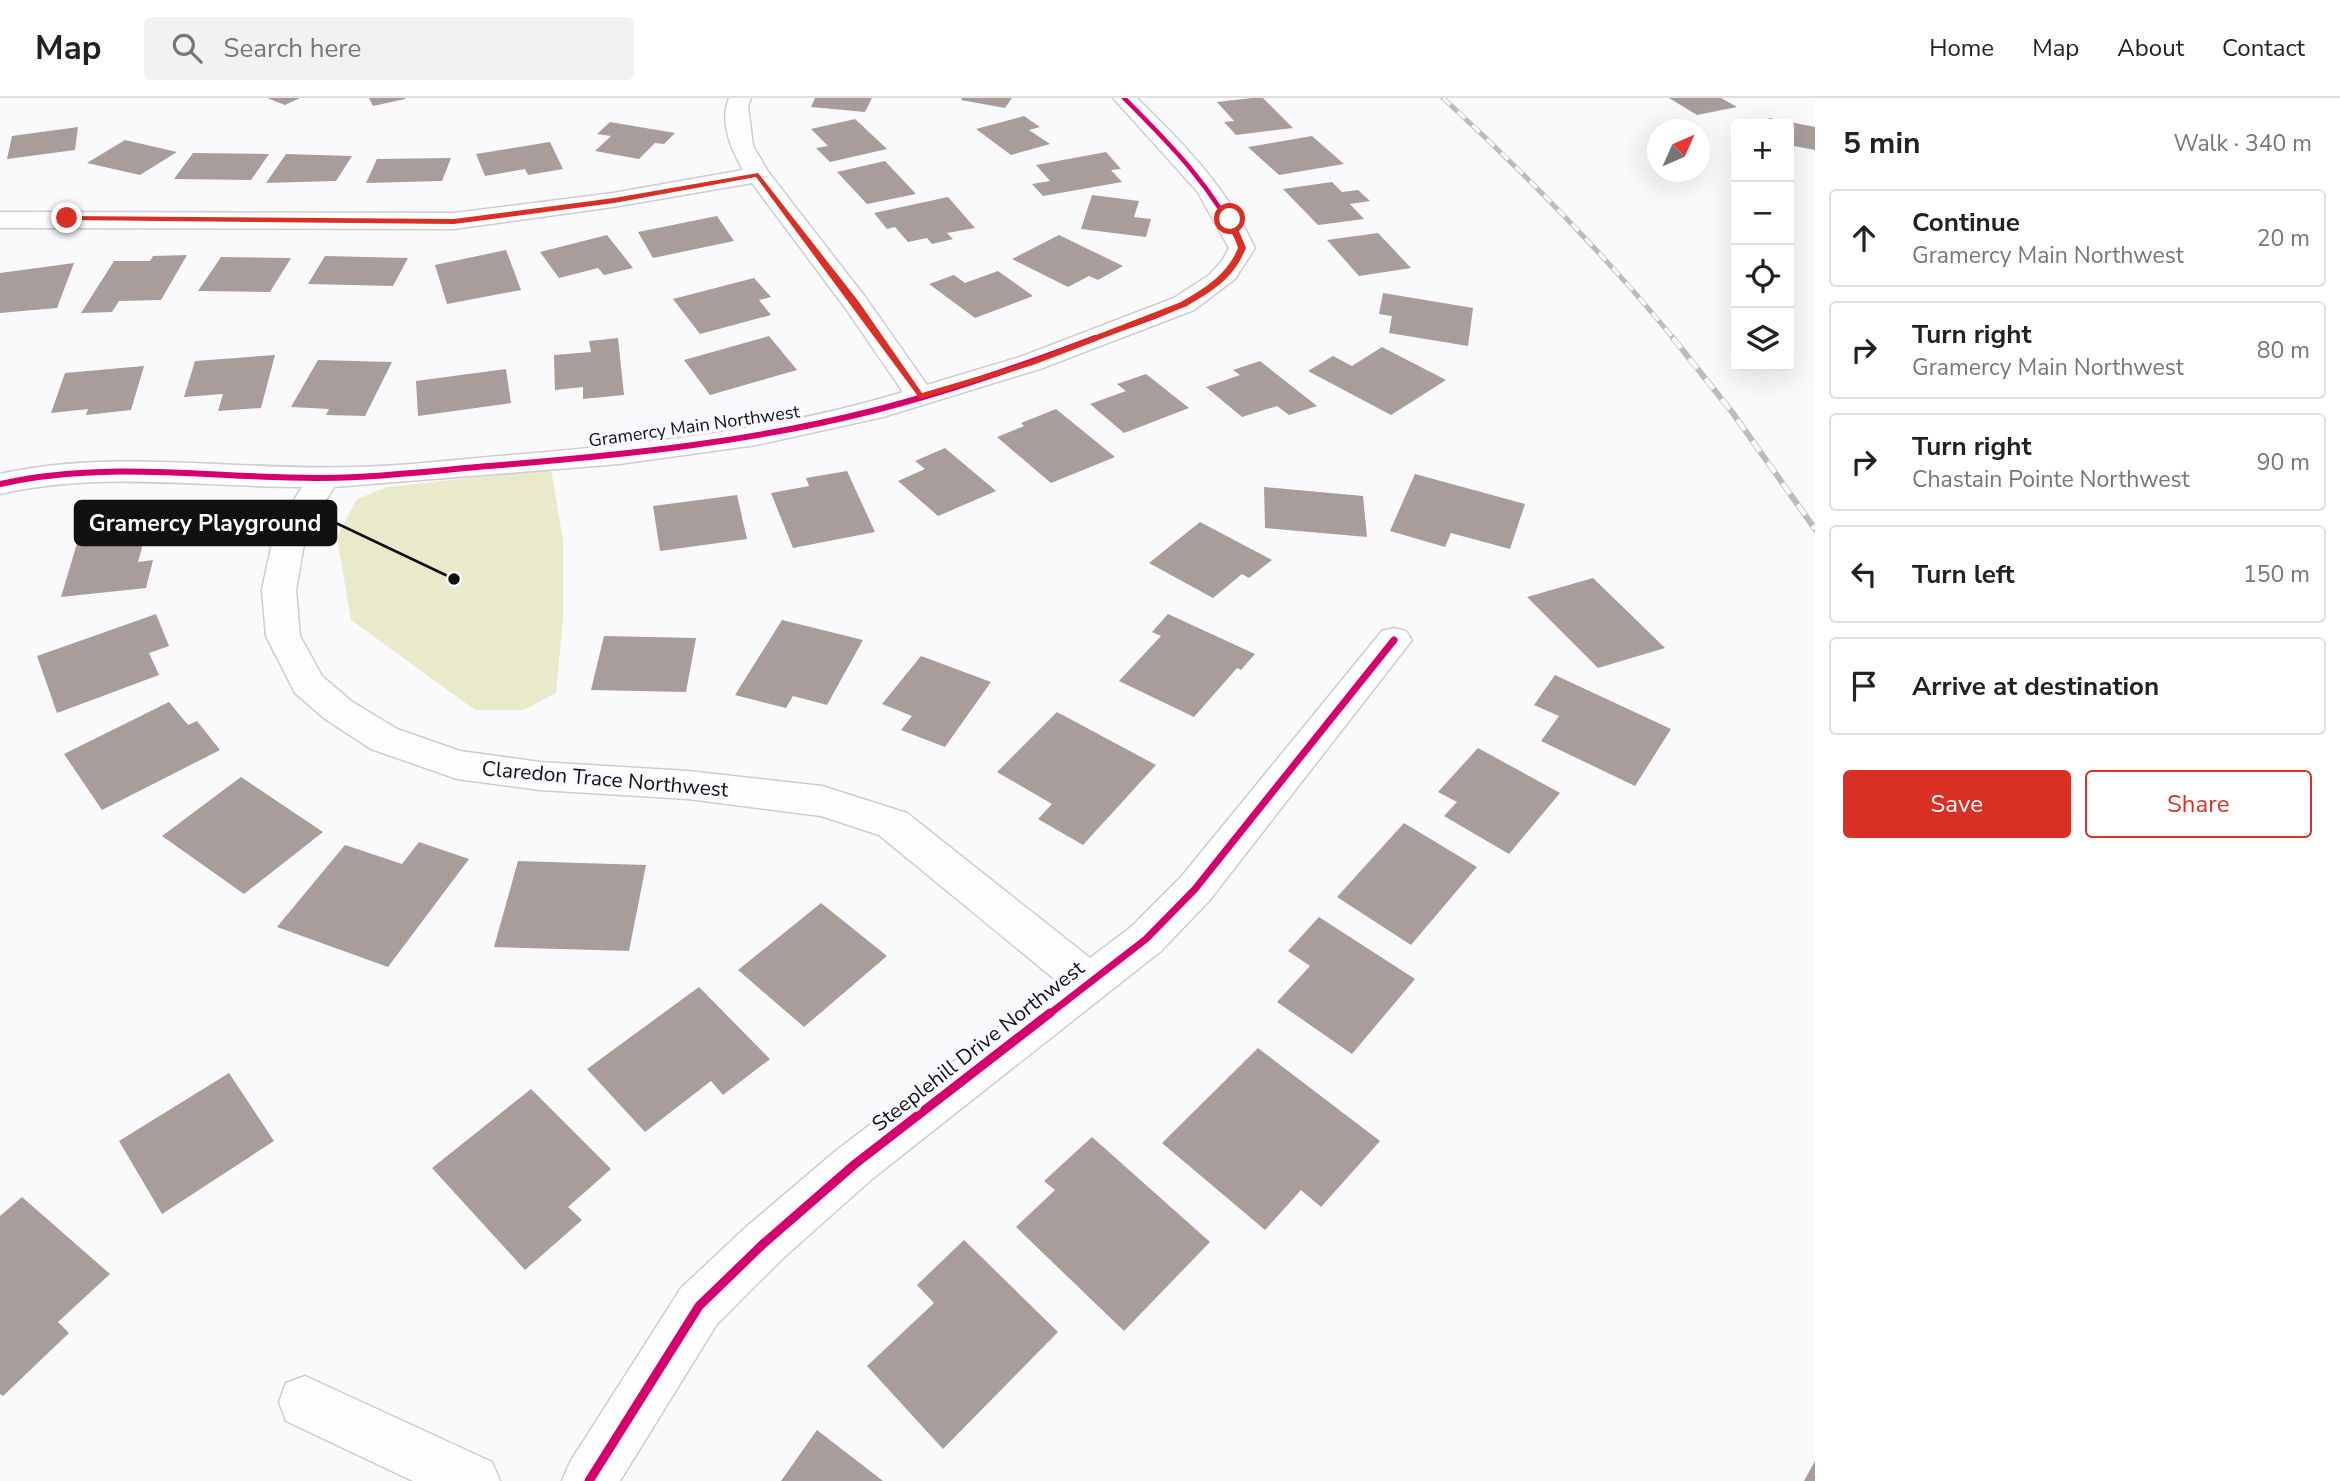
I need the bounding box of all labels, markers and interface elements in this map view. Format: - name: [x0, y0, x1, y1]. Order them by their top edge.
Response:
- search box: [144, 17, 634, 80]
- text: Map: [35, 26, 102, 71]
- icon: search: [168, 29, 206, 67]
- text: Search here: [224, 31, 361, 66]
- text: Home: [1929, 32, 1994, 64]
- text: Map: [2032, 32, 2079, 64]
- text: About: [2117, 32, 2184, 64]
- text: Contact: [2222, 32, 2305, 64]
- north arrow: [1647, 119, 1710, 182]
- map controls: [1731, 119, 1794, 371]
- button: +: [1731, 119, 1794, 182]
- text: 5 min: [1843, 123, 1921, 164]
- text: Walk · 340 m: [2173, 128, 2312, 159]
- button: −: [1731, 182, 1794, 245]
- route end: [51, 202, 82, 233]
- route start: [1214, 203, 1245, 234]
- text: Continue: [1912, 205, 2020, 240]
- icon: ahead: [1845, 219, 1883, 257]
- text: 20 m: [2257, 223, 2310, 254]
- text: Gramercy Main Northwest: [1912, 240, 2184, 271]
- button: locate: [1731, 245, 1794, 308]
- button: layers: [1731, 308, 1794, 371]
- text: Turn right: [1912, 317, 2031, 352]
- icon: right: [1845, 331, 1883, 369]
- text: 80 m: [2257, 335, 2310, 366]
- text: Gramercy Main Northwest: [1912, 352, 2184, 383]
- street label: Gramercy Main Northwest: [587, 399, 802, 453]
- text: Turn right: [1912, 429, 2031, 464]
- icon: right: [1845, 443, 1883, 481]
- text: 90 m: [2257, 447, 2310, 478]
- text: Chastain Pointe Northwest: [1912, 464, 2190, 495]
- callout: Gramercy Playground: [75, 501, 336, 545]
- text: Gramercy Playground: [89, 508, 321, 539]
- icon: left: [1845, 555, 1883, 593]
- text: Turn left: [1912, 557, 2015, 592]
- text: 150 m: [2243, 559, 2310, 590]
- icon: arrive: [1845, 667, 1883, 705]
- text: Arrive at destination: [1912, 669, 2159, 704]
- street label: Claredon Trace Northwest: [481, 754, 730, 804]
- button: Save: [1843, 770, 2071, 838]
- button: Share: [2085, 770, 2312, 838]
- street label: Steeplehill Drive Northwest: [866, 954, 1090, 1138]

